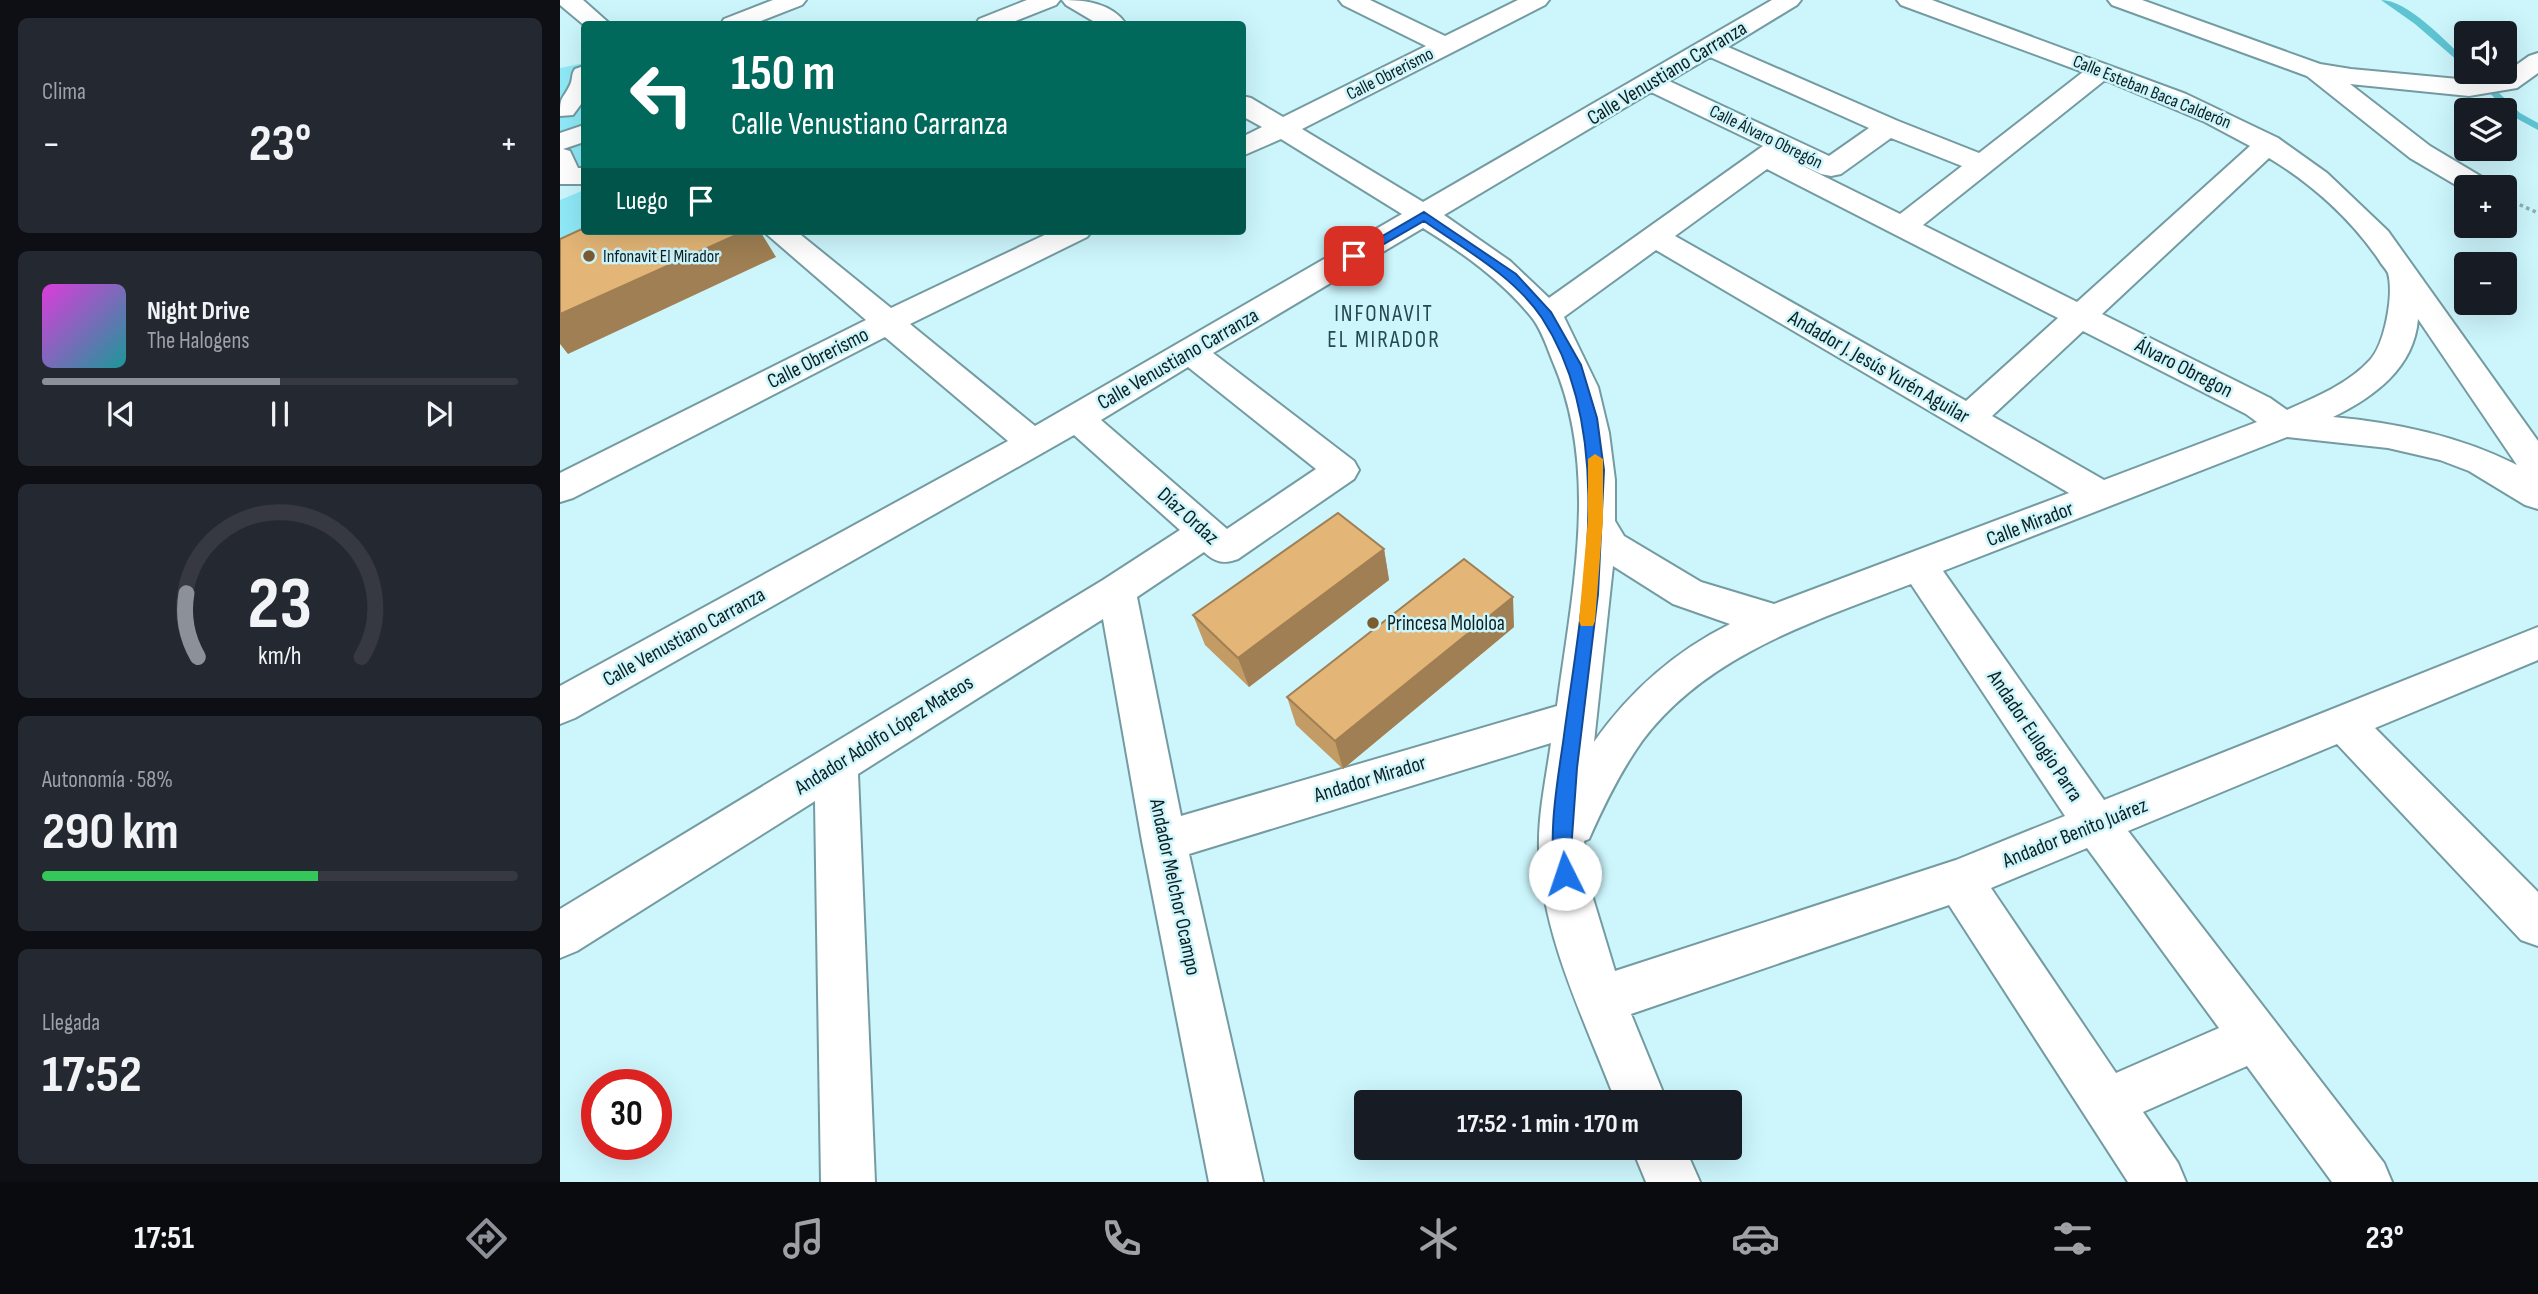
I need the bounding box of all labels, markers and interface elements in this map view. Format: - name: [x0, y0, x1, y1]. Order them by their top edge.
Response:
- street label: Calle Venustiano Carranza: [1583, 15, 1751, 131]
- map controls: [2454, 21, 2517, 315]
- button: sound: [2454, 21, 2517, 84]
- street label: Calle Obrerismo: [1343, 43, 1437, 105]
- text: 150 m: [731, 45, 835, 104]
- icon: left: [616, 49, 707, 140]
- street label: Calle Esteban Baca Calderón: [2070, 51, 2234, 133]
- text: Clima: [42, 78, 86, 106]
- button: layers: [2454, 98, 2517, 161]
- street label: Calle Álvaro Obregón: [1706, 101, 1826, 173]
- text: Calle Venustiano Carranza: [731, 105, 1008, 144]
- text: 23°: [249, 113, 311, 176]
- text: −: [42, 122, 61, 167]
- text: +: [499, 122, 518, 167]
- button: +: [2454, 175, 2517, 238]
- icon: arrive: [682, 182, 720, 220]
- text: Luego: [616, 186, 668, 217]
- pin: [1324, 226, 1384, 286]
- icon: arrive: [1335, 237, 1373, 275]
- place label: Infonavit El Mirador: [603, 246, 719, 267]
- marker: Infonavit El Mirador: [581, 248, 597, 264]
- button: −: [2454, 252, 2517, 315]
- text: Night Drive: [147, 296, 250, 327]
- district label: INFONAVIT EL MIRADOR: [1327, 300, 1441, 354]
- street label: Calle Venustiano Carranza: [1093, 303, 1263, 415]
- street label: Andador J. Jesús Yurén Aguilar: [1783, 304, 1974, 429]
- street label: Calle Obrerismo: [763, 322, 873, 394]
- text: The Halogens: [147, 327, 250, 355]
- street label: Álvaro Obregon: [2130, 332, 2237, 403]
- icon: previous: [102, 395, 140, 433]
- icon: pause: [261, 395, 299, 433]
- icon: next: [420, 395, 458, 433]
- street label: Díaz Ordaz: [1152, 482, 1224, 550]
- street label: Calle Mirador: [1983, 496, 2077, 552]
- text: 23: [248, 561, 312, 649]
- street label: Calle Venustiano Carranza: [598, 582, 770, 692]
- place label: Princesa Mololoa: [1387, 611, 1505, 636]
- marker: Princesa Mololoa: [1365, 615, 1381, 631]
- text: km/h: [258, 641, 302, 672]
- street label: Andador Eulogio Parra: [1981, 665, 2088, 806]
- street label: Andador Adolfo López Mateos: [789, 670, 978, 801]
- street label: Andador Mirador: [1310, 750, 1429, 808]
- text: Autonomía · 58%: [42, 766, 173, 794]
- street label: Andador Benito Juárez: [1998, 792, 2151, 874]
- street label: Andador Melchor Ocampo: [1144, 795, 1206, 978]
- text: 290 km: [42, 801, 179, 864]
- position arrow: [1528, 837, 1602, 911]
- text: Llegada: [42, 1009, 100, 1037]
- text: 17:52: [42, 1044, 142, 1107]
- speed limit sign: 30: [581, 1069, 672, 1160]
- text: 17:52 · 1 min · 170 m: [1457, 1109, 1639, 1140]
- icon: directions: [462, 1214, 511, 1263]
- icon: music: [779, 1214, 828, 1263]
- icon: phone: [1097, 1214, 1146, 1263]
- icon: climate: [1414, 1214, 1463, 1263]
- icon: car: [1731, 1214, 1780, 1263]
- icon: filters: [2048, 1214, 2097, 1263]
- text: 17:51: [134, 1219, 194, 1258]
- text: 23°: [2365, 1219, 2404, 1258]

